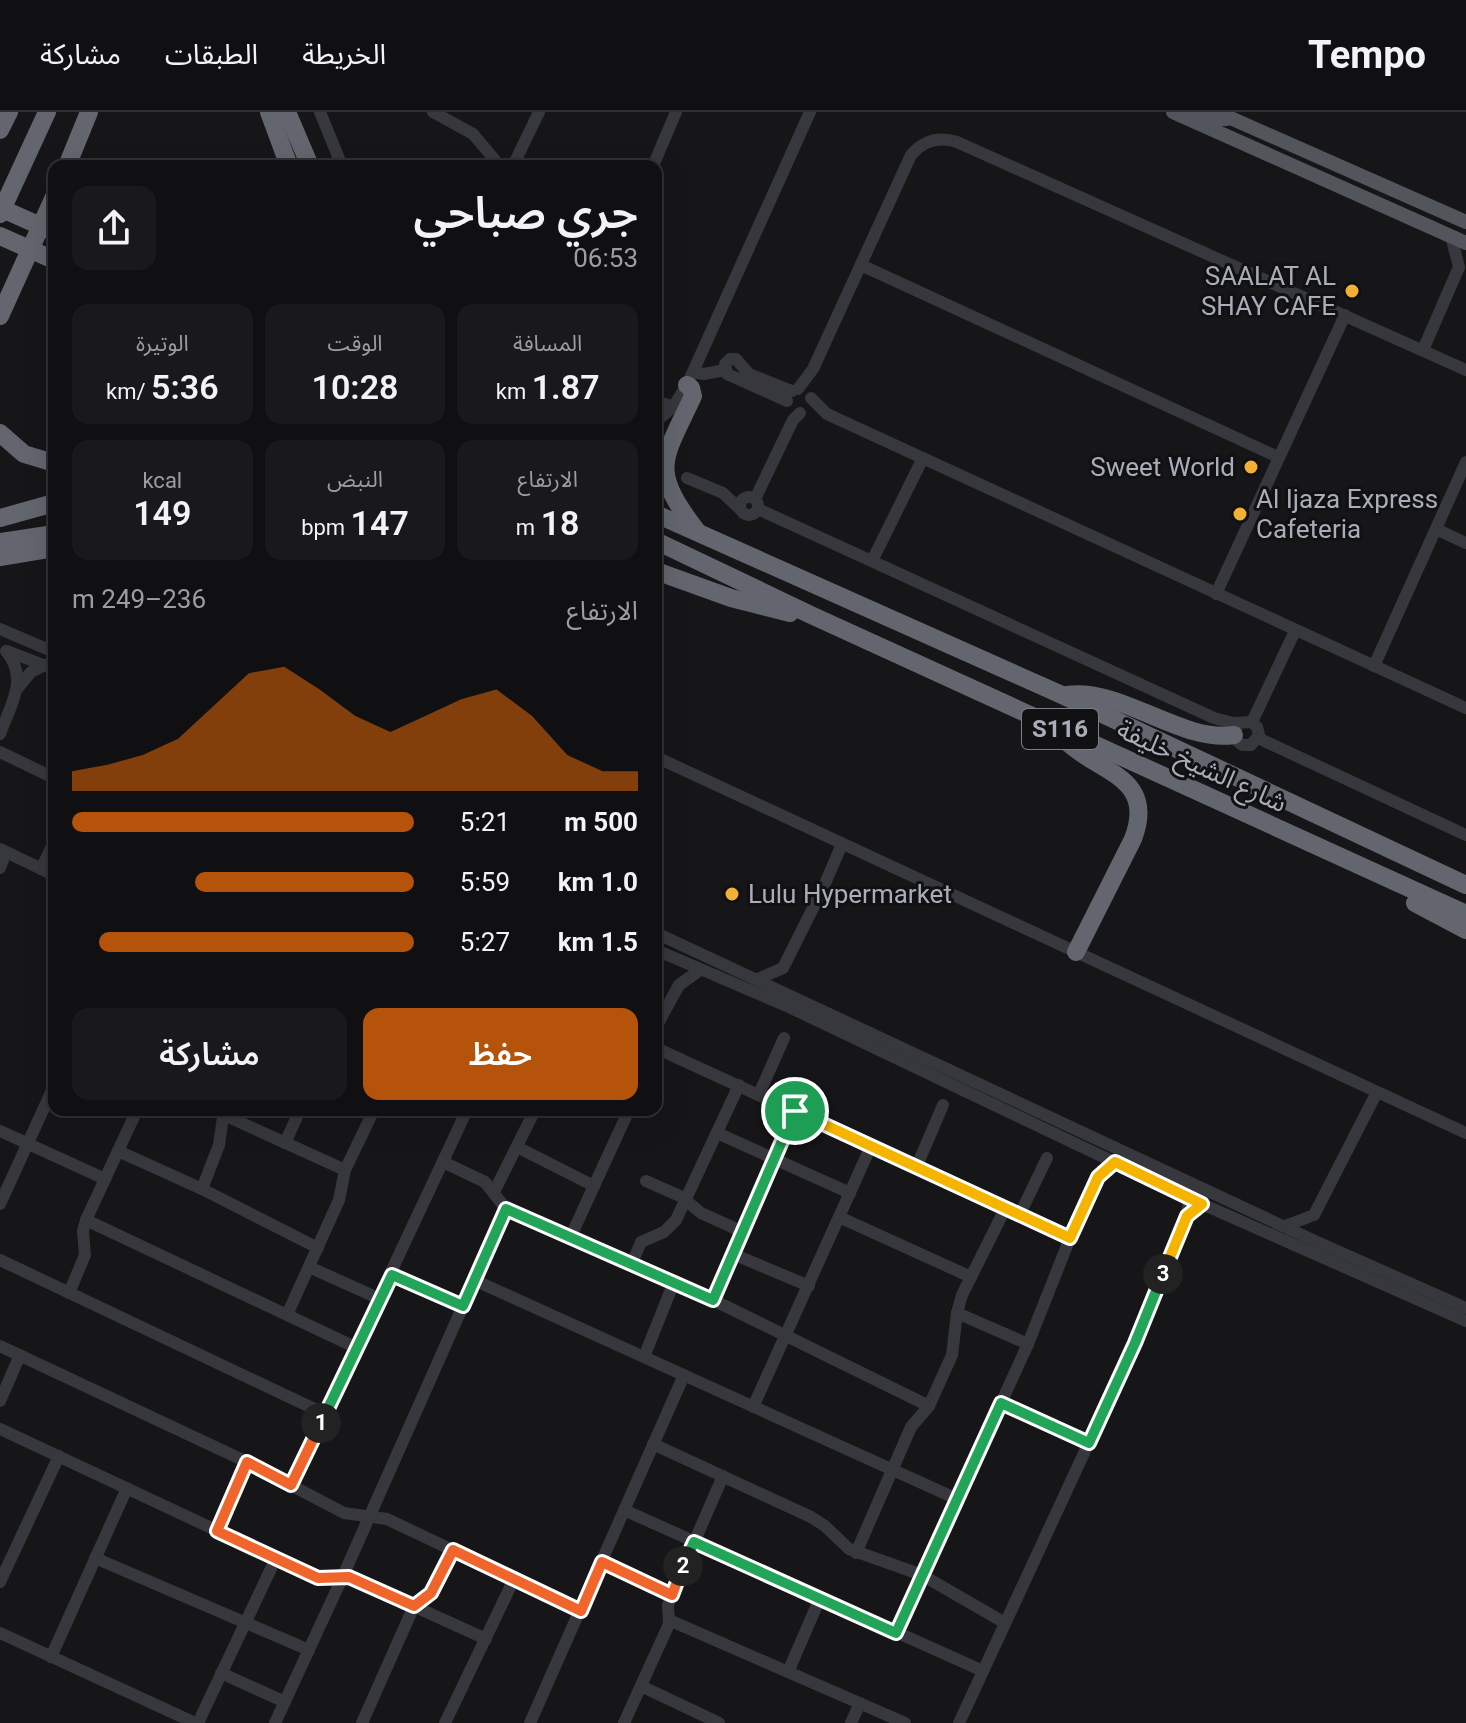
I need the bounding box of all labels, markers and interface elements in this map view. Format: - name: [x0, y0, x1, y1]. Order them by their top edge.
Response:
- text: Tempo: [1308, 33, 1426, 77]
- text: مشاركة: [40, 38, 121, 71]
- text: الطبقات: [165, 38, 258, 71]
- text: الخريطة: [302, 38, 386, 71]
- button: share: [72, 186, 156, 270]
- text: جري صباحي: [413, 187, 638, 239]
- text: 06:53: [573, 243, 638, 273]
- place label: SAALAT AL SHAY CAFE: [1201, 261, 1336, 321]
- marker: SAALAT AL SHAY CAFE: [1343, 282, 1361, 300]
- text: الوتيرة: [136, 331, 189, 356]
- text: الوقت: [327, 331, 383, 356]
- text: المسافة: [513, 331, 582, 356]
- text: 5:36: [151, 367, 219, 407]
- text: 10:28: [312, 367, 398, 407]
- text: 1.87: [532, 367, 600, 407]
- text: /km: [106, 379, 151, 404]
- text: km: [496, 379, 532, 404]
- place label: Sweet World: [1090, 452, 1235, 482]
- marker: Sweet World: [1242, 458, 1260, 476]
- text: النبض: [327, 467, 383, 492]
- text: الارتفاع: [517, 467, 578, 492]
- text: kcal: [142, 468, 182, 493]
- place label: Al Ijaza Express Cafeteria: [1256, 484, 1438, 544]
- text: 149: [133, 493, 191, 533]
- text: 147: [351, 503, 409, 543]
- text: 18: [541, 503, 579, 543]
- marker: Al Ijaza Express Cafeteria: [1231, 505, 1249, 523]
- text: bpm: [301, 515, 351, 540]
- text: m: [516, 515, 541, 540]
- text: 236–249 m: [72, 584, 206, 614]
- text: الارتفاع: [567, 596, 638, 626]
- road number: S116: [1022, 709, 1098, 749]
- street label: شارع الشيخ خليفة: [1110, 714, 1292, 823]
- text: 5:21: [460, 807, 510, 837]
- text: 500 m: [564, 807, 638, 837]
- text: 5:59: [460, 867, 510, 897]
- text: 1.0 km: [558, 867, 638, 897]
- place label: Lulu Hypermarket: [748, 879, 952, 909]
- marker: Lulu Hypermarket: [723, 885, 741, 903]
- text: 5:27: [460, 927, 510, 957]
- text: 1.5 km: [558, 927, 638, 957]
- button: مشاركة: [72, 1008, 347, 1100]
- button: حفظ: [363, 1008, 638, 1100]
- pin: [761, 1077, 829, 1145]
- icon: arrive: [773, 1089, 817, 1133]
- pin: 3: [1143, 1254, 1183, 1294]
- text: 3: [1157, 1261, 1169, 1286]
- pin: 1: [301, 1403, 341, 1443]
- text: 1: [315, 1410, 327, 1435]
- pin: 2: [663, 1546, 703, 1586]
- text: 2: [677, 1553, 689, 1578]

